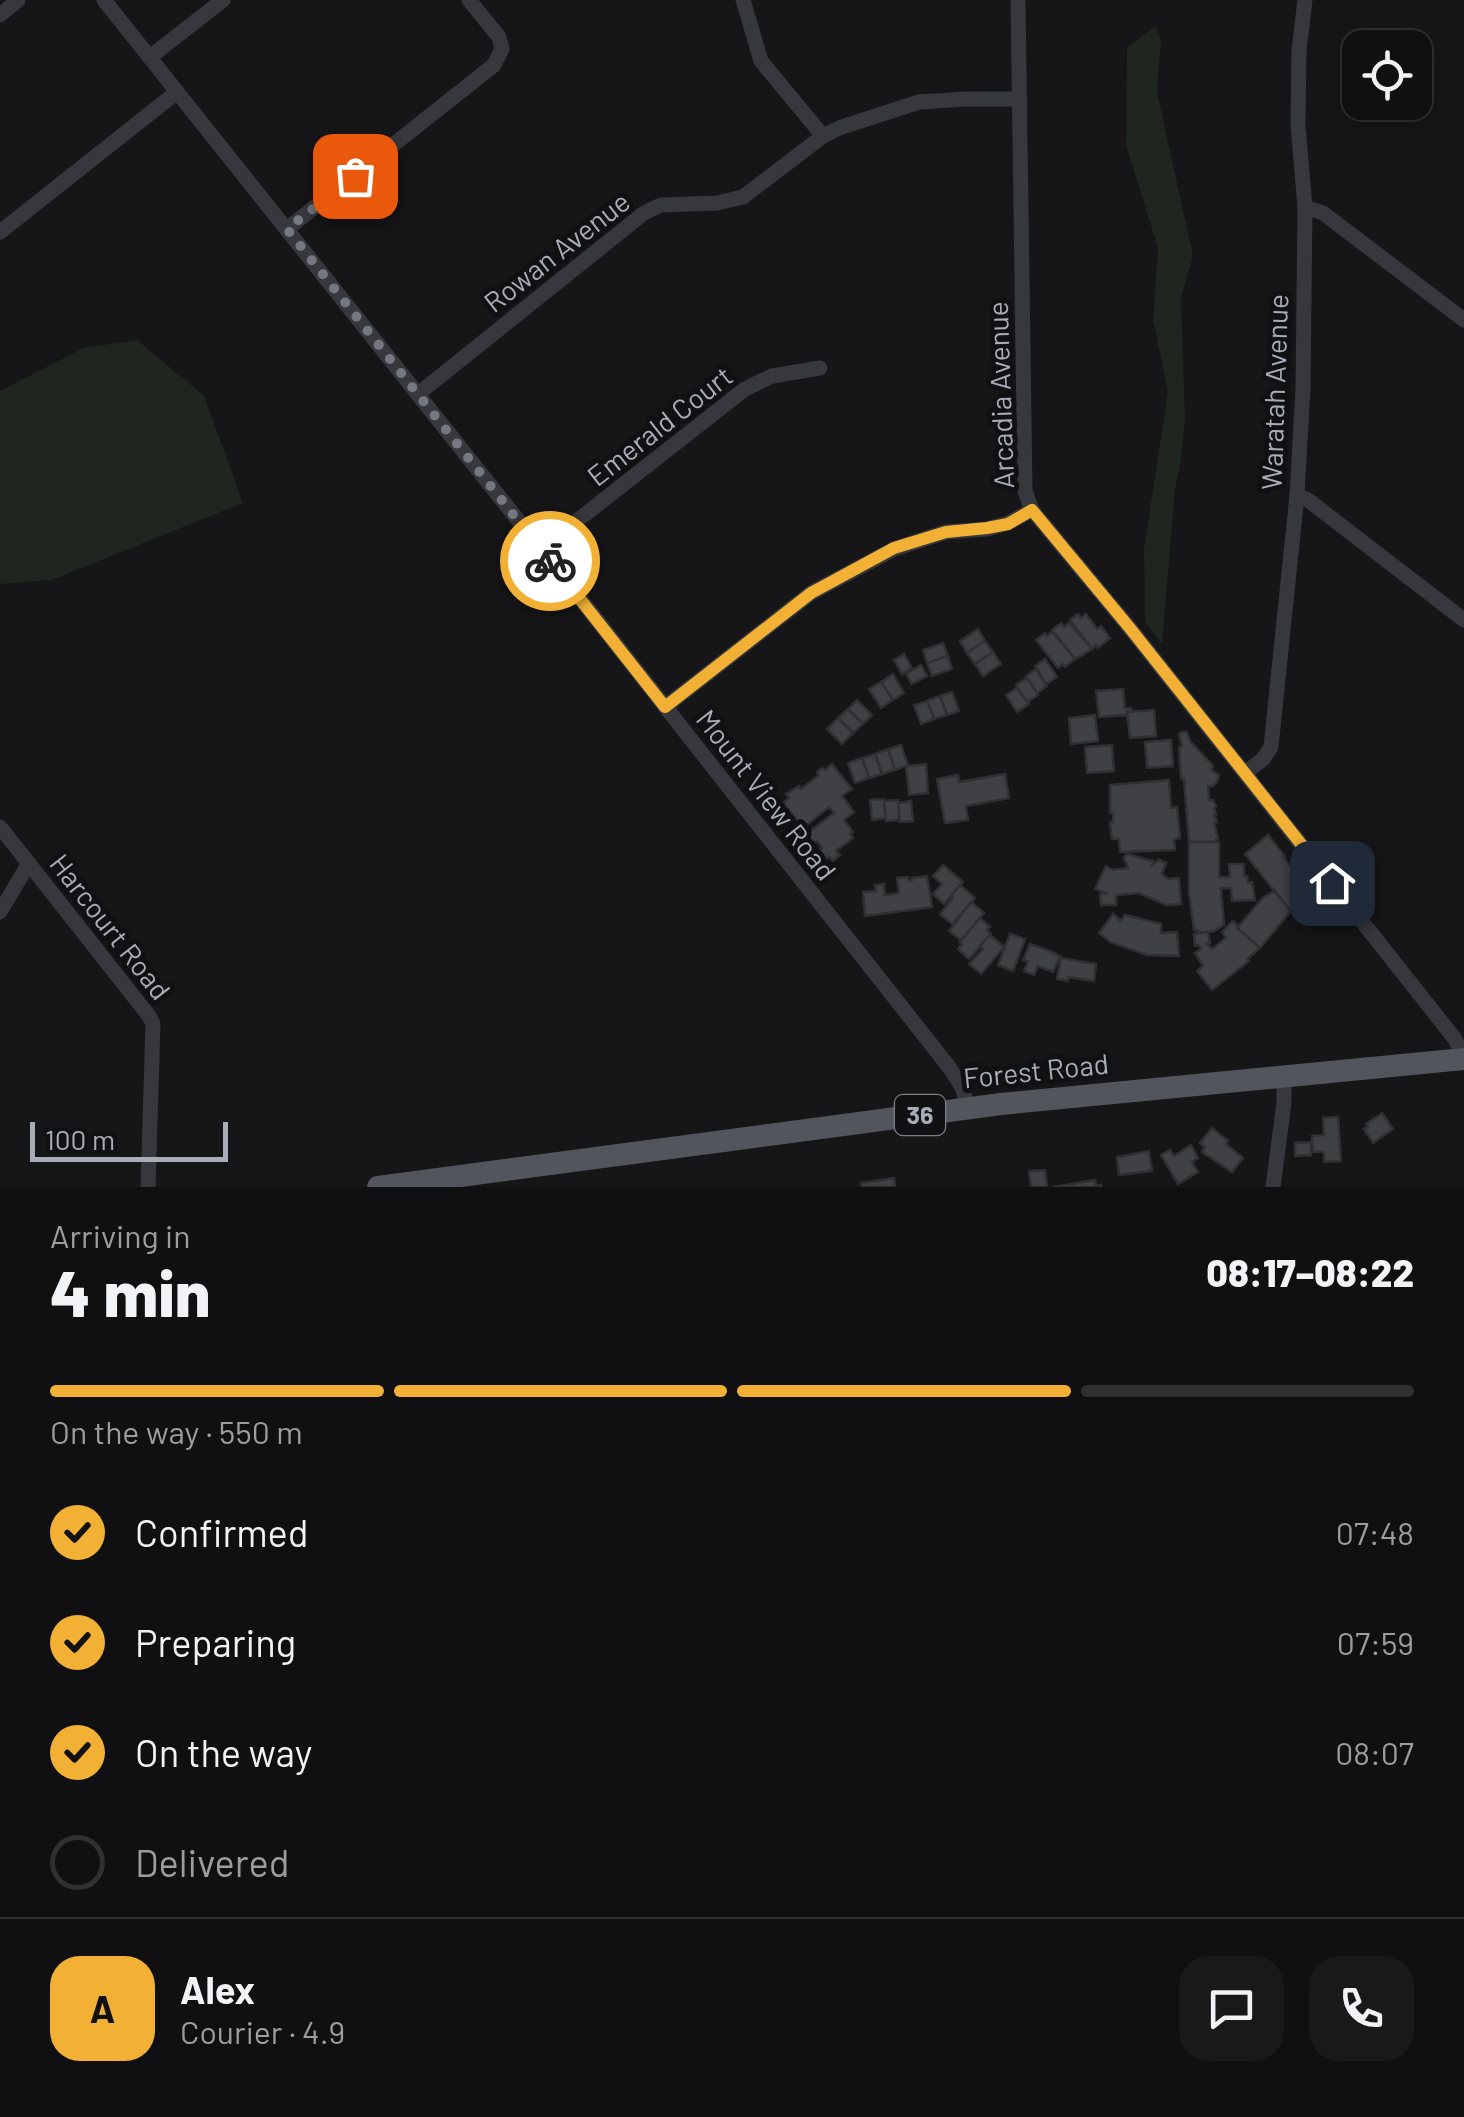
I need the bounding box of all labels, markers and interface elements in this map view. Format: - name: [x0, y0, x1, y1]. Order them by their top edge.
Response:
- map controls: [1342, 30, 1432, 120]
- button: locate: [1342, 30, 1432, 120]
- pin: [313, 134, 398, 219]
- icon: bag: [328, 149, 383, 204]
- street label: Rowan Avenue: [477, 184, 636, 319]
- street label: Waratah Avenue: [1254, 293, 1294, 491]
- street label: Arcadia Avenue: [980, 301, 1020, 489]
- street label: Emerald Court: [580, 358, 739, 492]
- courier: [500, 511, 600, 611]
- icon: bike: [523, 534, 578, 589]
- street label: Mount View Road: [690, 702, 844, 886]
- pin: [1290, 841, 1375, 926]
- street label: Harcourt Road: [43, 847, 178, 1006]
- icon: home: [1305, 856, 1360, 911]
- street label: Forest Road: [962, 1045, 1110, 1095]
- road number: 36: [895, 1095, 945, 1135]
- scale bar: [30, 1117, 228, 1162]
- text: 100 m: [45, 1122, 115, 1156]
- text: Arriving in: [50, 1216, 190, 1254]
- text: 08:17–08:22: [1206, 1249, 1414, 1295]
- text: 4 min: [50, 1252, 210, 1330]
- text: On the way · 550 m: [50, 1412, 303, 1450]
- icon: check: [50, 1505, 105, 1560]
- text: Confirmed: [135, 1509, 308, 1555]
- text: 07:48: [1336, 1513, 1414, 1551]
- icon: check: [50, 1615, 105, 1670]
- text: Preparing: [135, 1619, 296, 1665]
- text: 07:59: [1337, 1623, 1414, 1661]
- icon: check: [50, 1725, 105, 1780]
- text: On the way: [135, 1729, 312, 1775]
- text: 08:07: [1335, 1733, 1414, 1771]
- text: Delivered: [135, 1839, 289, 1885]
- button: chat: [1179, 1956, 1284, 2061]
- button: phone: [1309, 1956, 1414, 2061]
- text: Alex: [180, 1966, 255, 2012]
- text: A: [90, 1985, 115, 2031]
- text: Courier · 4.9: [180, 2012, 345, 2050]

